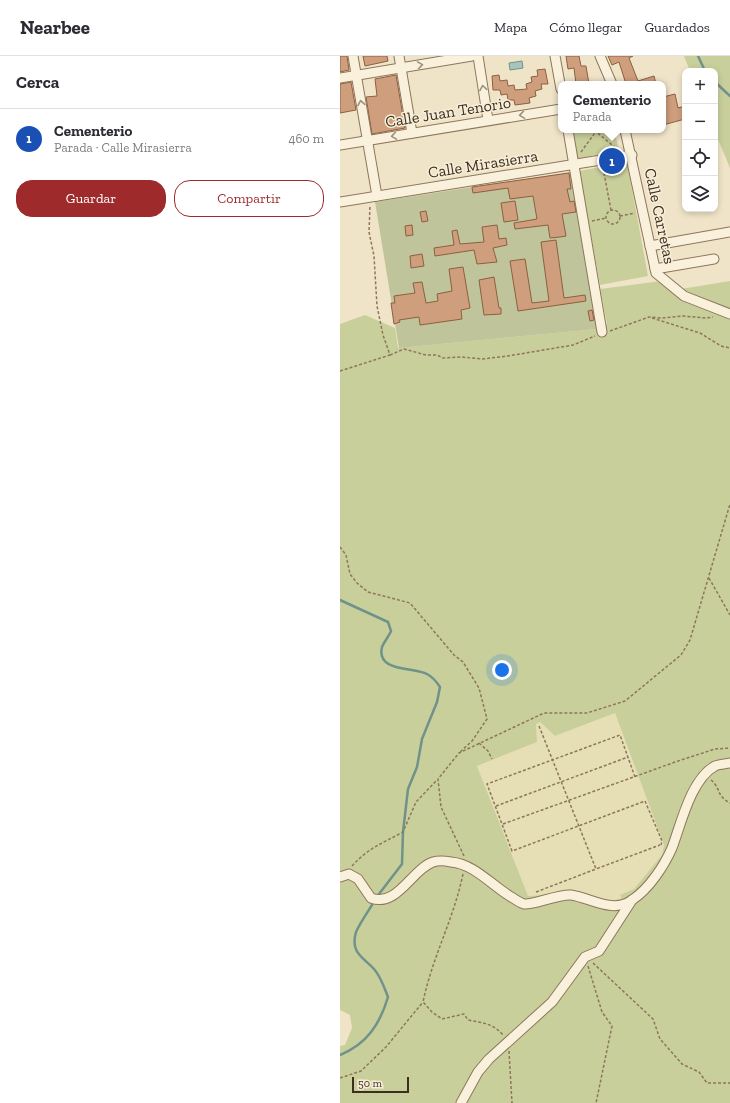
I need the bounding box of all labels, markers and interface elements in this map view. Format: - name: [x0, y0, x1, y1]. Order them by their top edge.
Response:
- text: Nearbee: [20, 16, 90, 39]
- text: Mapa: [494, 19, 527, 36]
- text: Cómo llegar: [549, 19, 622, 36]
- text: Guardados: [644, 19, 710, 36]
- one-way arrow: [417, 61, 423, 69]
- map controls: [682, 68, 718, 212]
- button: +: [682, 68, 718, 104]
- text: Cerca: [16, 72, 59, 92]
- popup: [558, 81, 666, 133]
- one-way arrow: [479, 85, 488, 91]
- text: Cementerio: [573, 91, 651, 109]
- street label: Calle Juan Tenorio: [384, 93, 512, 131]
- one-way arrow: [357, 99, 366, 106]
- button: −: [682, 104, 718, 140]
- text: Parada: [573, 109, 612, 124]
- one-way arrow: [519, 110, 526, 119]
- text: Cementerio: [54, 122, 132, 140]
- text: 1: [26, 131, 32, 146]
- text: 460 m: [288, 131, 324, 146]
- one-way arrow: [391, 131, 397, 139]
- text: Parada · Calle Mirasierra: [54, 140, 192, 155]
- button: locate: [682, 140, 718, 176]
- street label: Calle Mirasierra: [427, 146, 540, 182]
- pin: 1: [599, 146, 625, 176]
- street label: Calle Carretas: [641, 166, 679, 266]
- button: layers: [682, 176, 718, 212]
- button: Guardar: [16, 180, 166, 217]
- button: Compartir: [174, 180, 324, 217]
- your location: [492, 660, 512, 680]
- scale bar: [352, 1075, 409, 1094]
- text: 50 m: [358, 1077, 382, 1090]

